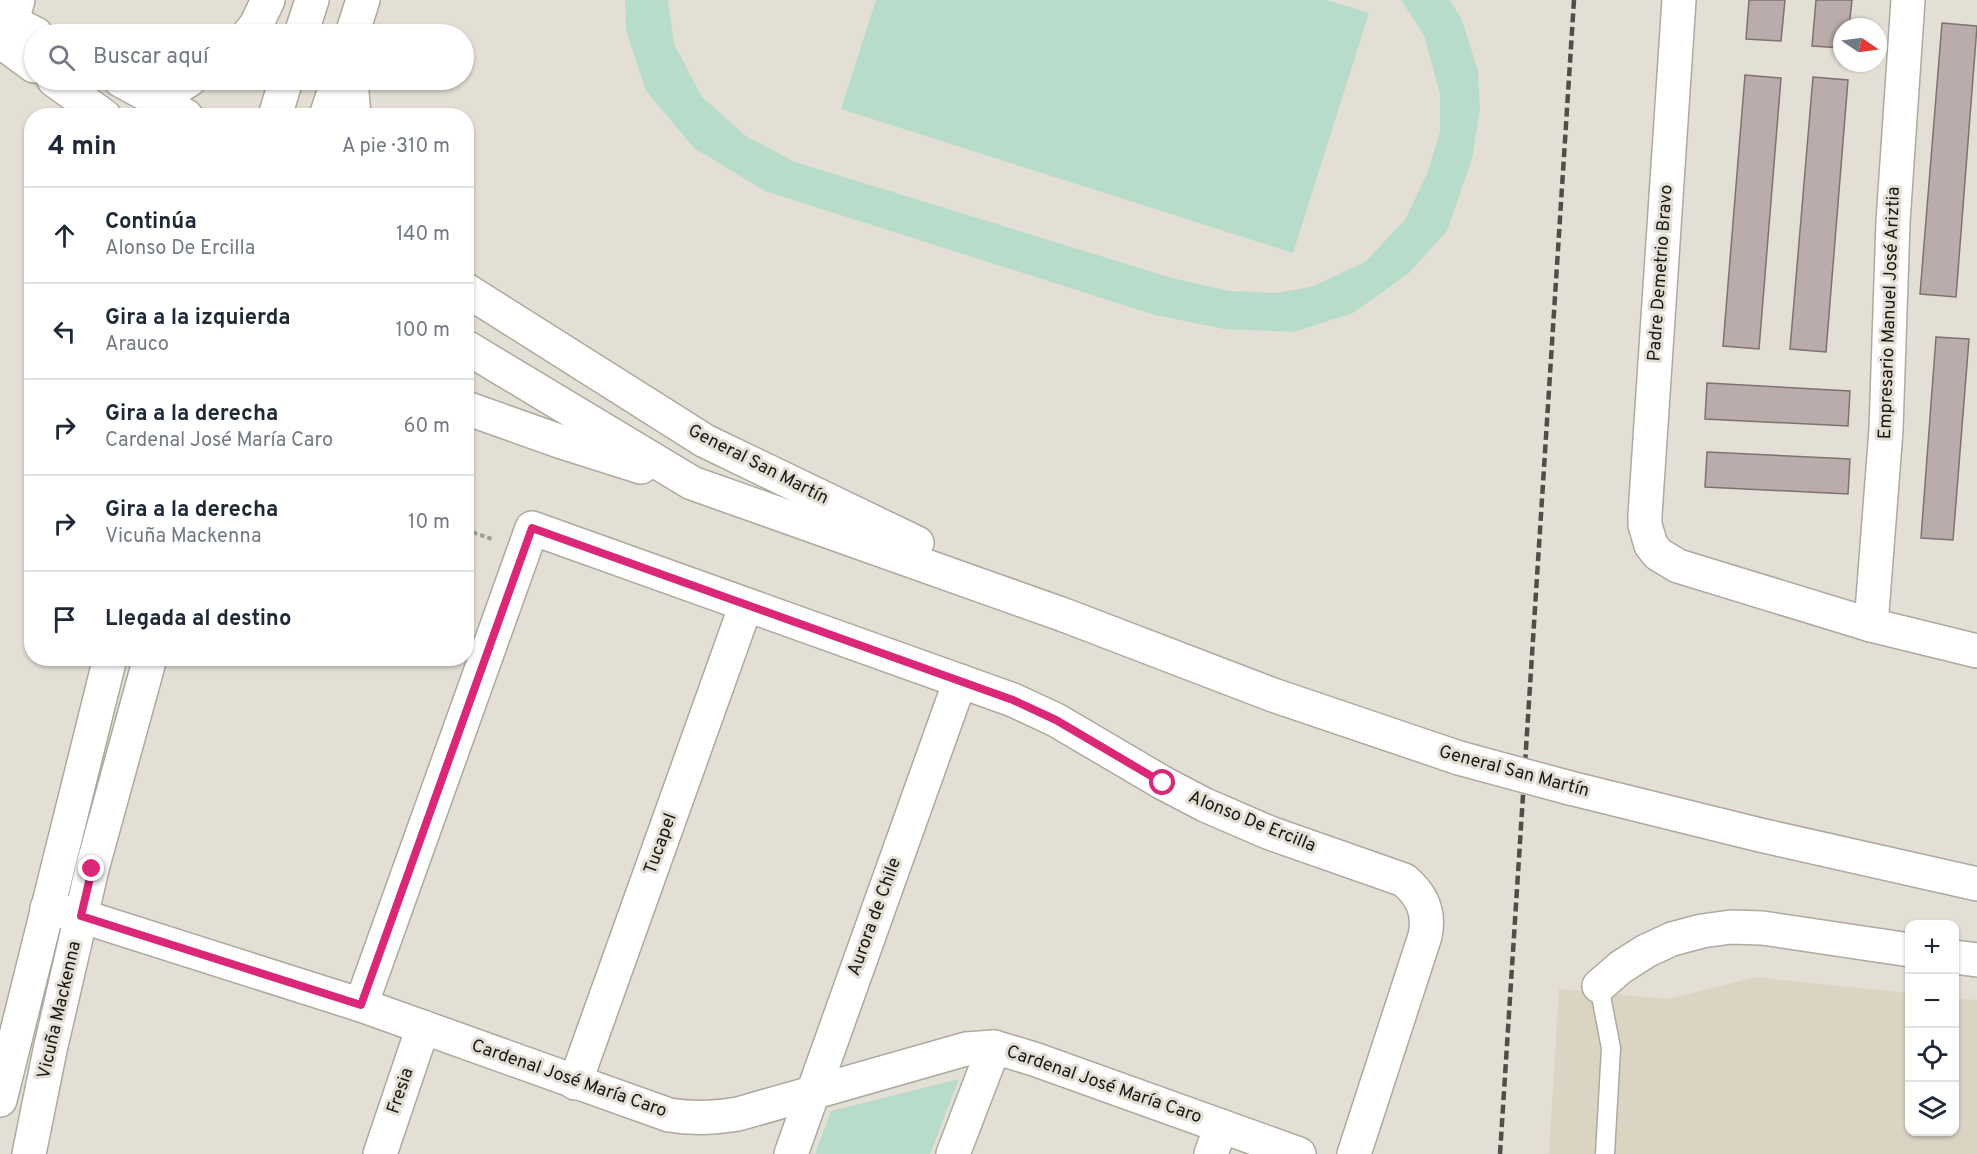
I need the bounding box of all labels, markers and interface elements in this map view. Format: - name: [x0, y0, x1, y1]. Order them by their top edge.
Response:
- north arrow: [1833, 18, 1887, 72]
- search box: [24, 24, 474, 90]
- icon: search: [45, 41, 78, 74]
- text: Buscar aquí: [93, 44, 209, 71]
- text: 4 min: [48, 131, 117, 164]
- text: A pie · 310 m: [342, 134, 450, 160]
- street label: Padre Demetrio Bravo: [1643, 184, 1679, 362]
- street label: Empresario Manuel José Ariztia: [1874, 186, 1906, 440]
- text: Continúa: [105, 209, 197, 236]
- icon: ahead: [48, 219, 81, 252]
- text: 140 m: [396, 222, 450, 248]
- text: Alonso De Ercilla: [105, 236, 255, 262]
- text: Gira a la izquierda: [105, 305, 291, 332]
- icon: left: [48, 315, 81, 348]
- text: 100 m: [395, 318, 450, 344]
- text: Arauco: [105, 332, 169, 358]
- text: Gira a la derecha: [105, 401, 278, 428]
- icon: right: [48, 411, 81, 444]
- text: 60 m: [404, 414, 450, 440]
- street label: General San Martín: [684, 420, 832, 510]
- text: Cardenal José María Caro: [105, 428, 333, 454]
- text: Gira a la derecha: [105, 497, 278, 524]
- icon: right: [48, 507, 81, 540]
- text: 10 m: [408, 510, 450, 536]
- text: Vicuña Mackenna: [105, 524, 261, 550]
- icon: arrive: [48, 603, 81, 636]
- text: Llegada al destino: [105, 606, 291, 633]
- street label: General San Martín: [1436, 741, 1592, 803]
- route start: [1149, 769, 1175, 795]
- street label: Alonso De Ercilla: [1185, 786, 1319, 858]
- street label: Tucapel: [639, 810, 683, 878]
- route end: [78, 855, 104, 881]
- street label: Aurora de Chile: [843, 855, 907, 979]
- map controls: [1905, 920, 1959, 1136]
- button: +: [1905, 920, 1959, 974]
- street label: Vicuña Mackenna: [33, 939, 87, 1081]
- button: −: [1905, 974, 1959, 1028]
- button: locate: [1905, 1028, 1959, 1082]
- street label: Cardenal José María Caro: [468, 1035, 670, 1123]
- street label: Cardenal José María Caro: [1003, 1041, 1205, 1129]
- street label: Fresia: [382, 1065, 420, 1117]
- button: layers: [1905, 1082, 1959, 1136]

